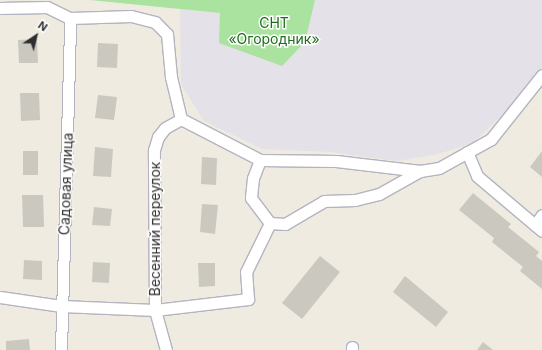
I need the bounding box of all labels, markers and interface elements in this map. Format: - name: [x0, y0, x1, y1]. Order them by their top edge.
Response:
- park label: СНТ «Огородник»: [228, 15, 320, 48]
- north arrow: [16, 16, 56, 56]
- text: N: [35, 18, 50, 34]
- street label: Садовая улица: [56, 132, 76, 236]
- street label: Весенний переулок: [147, 162, 163, 296]

